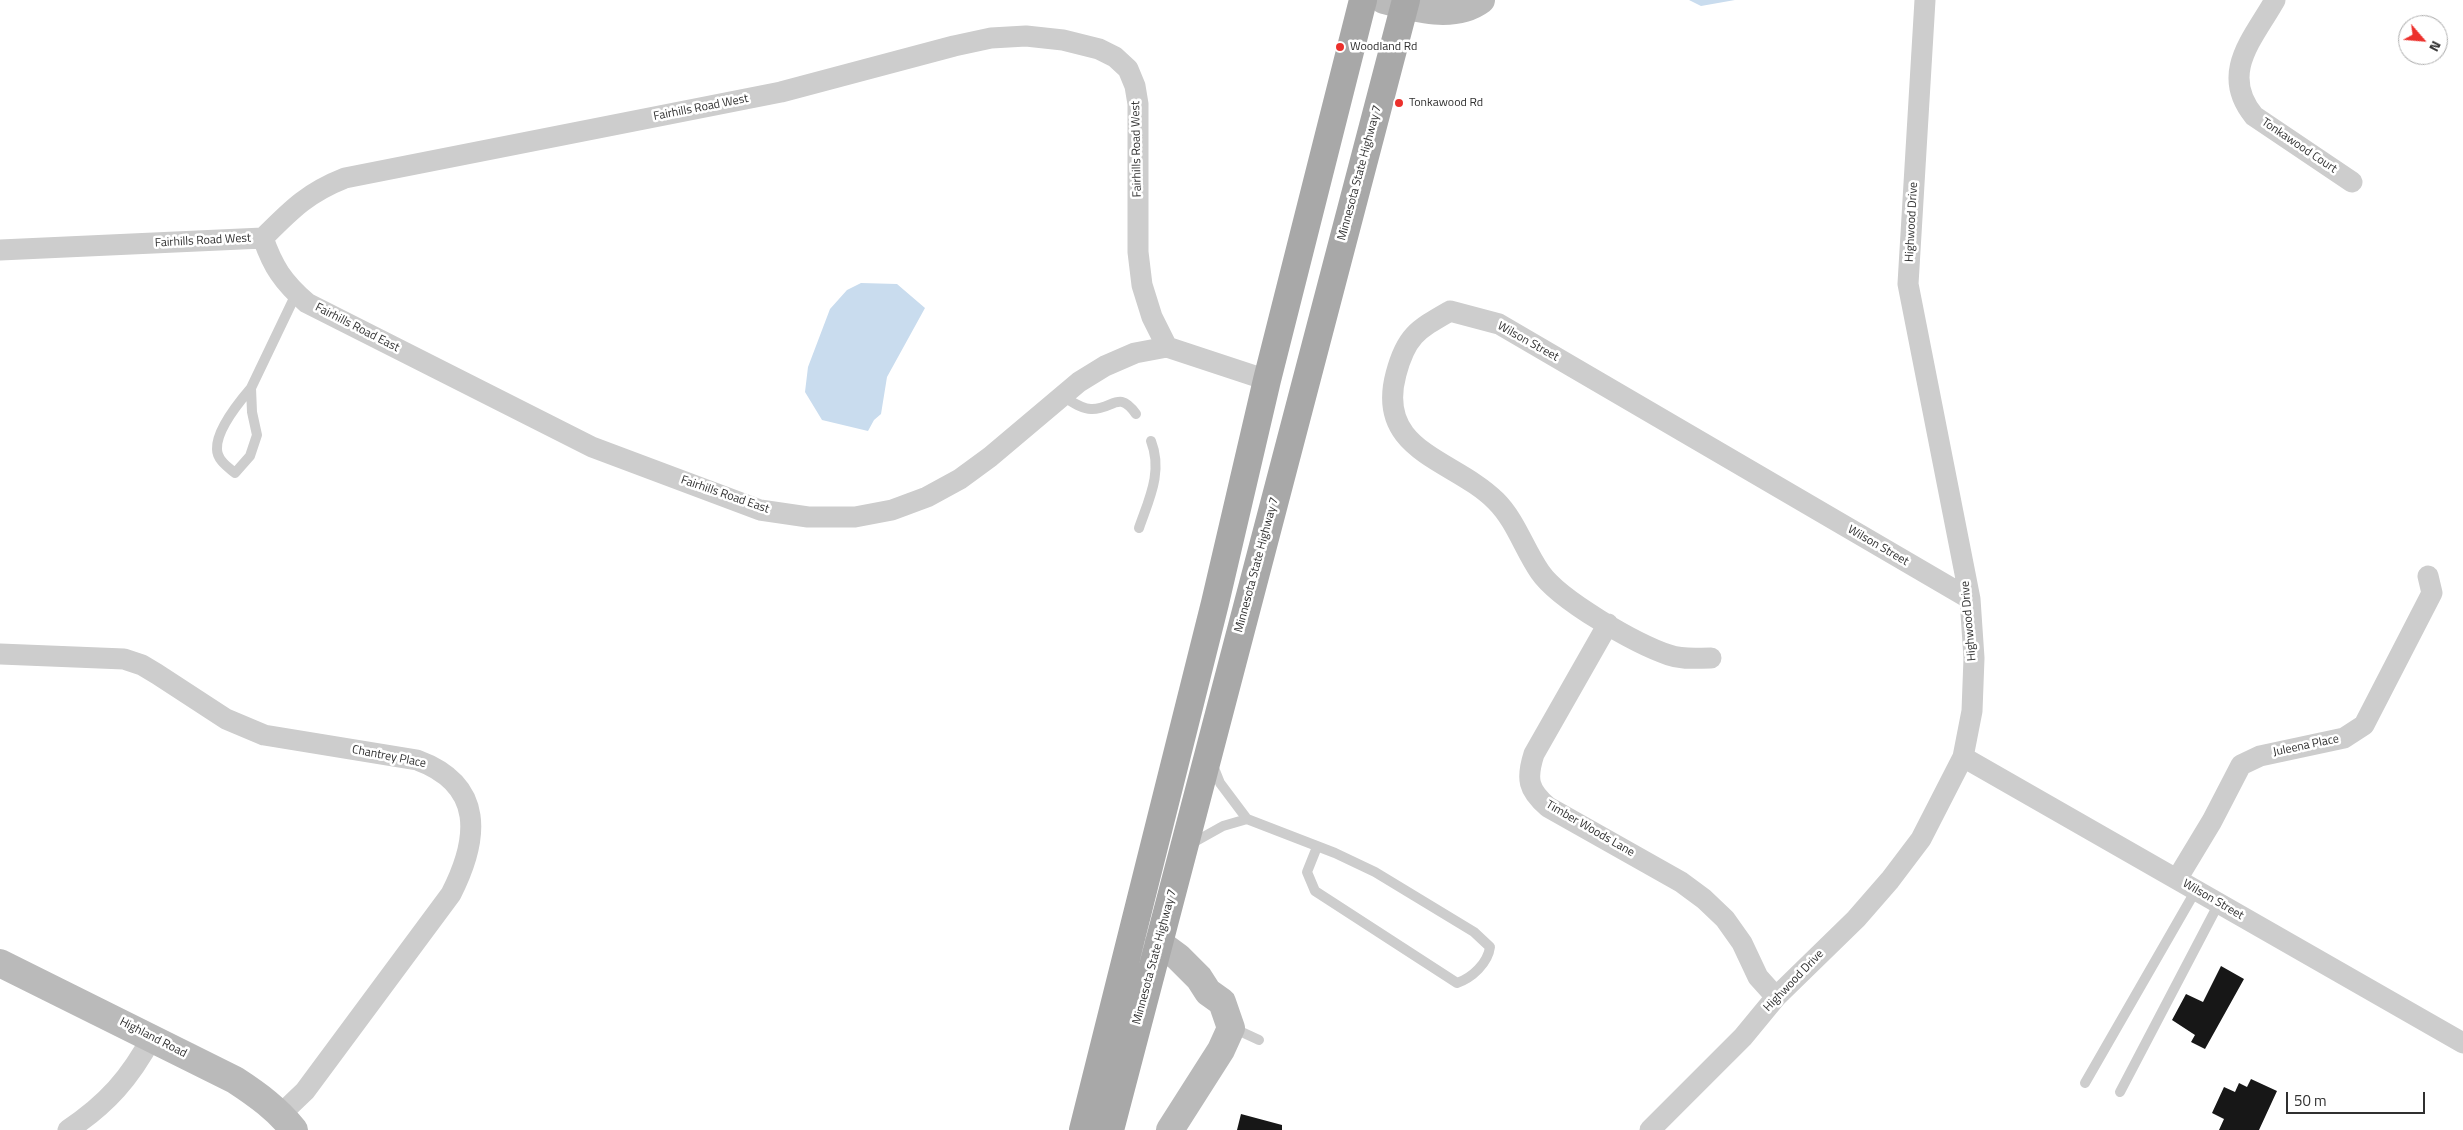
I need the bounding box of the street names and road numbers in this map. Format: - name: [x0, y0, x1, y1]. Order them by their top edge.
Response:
- street label: Fairhills Road West: [652, 92, 750, 124]
- street label: Fairhills Road West: [1129, 101, 1145, 197]
- street label: Minnesota State Highway 7: [1335, 104, 1385, 242]
- street label: Tonkawood Court: [2259, 115, 2339, 177]
- street label: Highwood Drive: [1903, 182, 1921, 262]
- street label: Fairhills Road West: [154, 231, 252, 251]
- street label: Fairhills Road East: [312, 301, 402, 355]
- street label: Wilson Street: [1495, 319, 1561, 365]
- street label: Fairhills Road East: [679, 473, 771, 517]
- street label: Minnesota State Highway 7: [1232, 496, 1282, 634]
- street label: Wilson Street: [1845, 523, 1911, 569]
- street label: Highwood Drive: [1958, 580, 1980, 662]
- street label: Juleena Place: [2272, 732, 2340, 760]
- street label: Chantrey Place: [351, 743, 427, 771]
- street label: Timber Woods Lane: [1543, 798, 1637, 860]
- street label: Wilson Street: [2180, 877, 2246, 923]
- street label: Minnesota State Highway 7: [1130, 888, 1180, 1026]
- street label: Highwood Drive: [1761, 947, 1827, 1015]
- street label: Highland Road: [117, 1015, 189, 1061]

